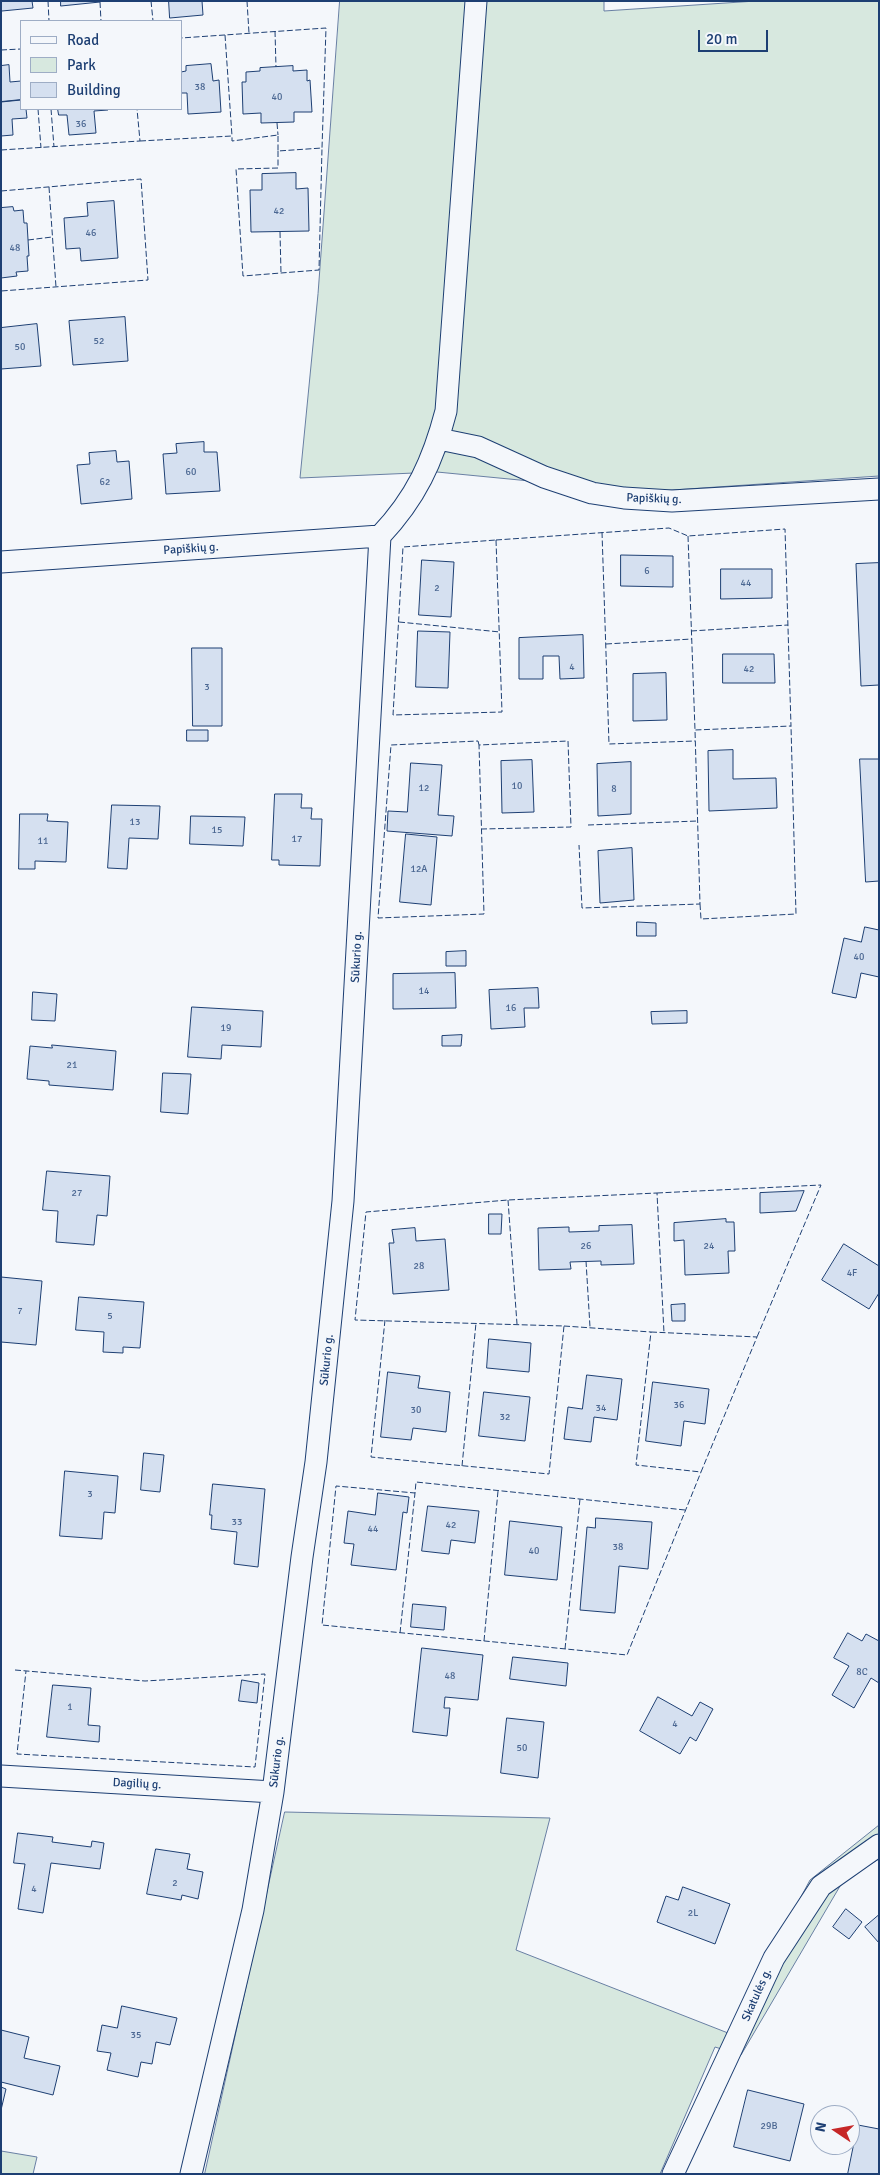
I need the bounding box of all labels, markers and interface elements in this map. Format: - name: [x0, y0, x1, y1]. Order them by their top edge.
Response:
- legend: [20, 20, 182, 110]
- scale bar: [700, 20, 770, 52]
- text: 20 m: [706, 30, 737, 48]
- text: Road: [67, 31, 99, 49]
- text: Park: [67, 56, 96, 74]
- text: Building: [67, 81, 121, 99]
- house number: 38: [195, 81, 205, 93]
- house number: 40: [272, 91, 282, 103]
- house number: 36: [76, 118, 86, 130]
- house number: 42: [274, 205, 284, 217]
- house number: 46: [86, 227, 96, 239]
- house number: 48: [10, 242, 20, 254]
- house number: 52: [94, 335, 104, 347]
- house number: 50: [15, 341, 25, 353]
- house number: 60: [186, 466, 196, 478]
- house number: 62: [100, 476, 110, 488]
- street label: Papiškių g.: [626, 491, 682, 507]
- street label: Papiškių g.: [163, 540, 219, 558]
- house number: 6: [644, 565, 650, 577]
- house number: 44: [741, 577, 751, 589]
- house number: 2: [434, 582, 440, 594]
- house number: 4: [569, 661, 575, 673]
- house number: 42: [744, 663, 754, 675]
- house number: 3: [204, 681, 210, 693]
- house number: 10: [512, 780, 522, 792]
- house number: 12: [419, 782, 429, 794]
- house number: 8: [611, 783, 617, 795]
- house number: 13: [130, 816, 140, 828]
- house number: 15: [212, 824, 222, 836]
- house number: 17: [292, 833, 302, 845]
- house number: 11: [38, 835, 48, 847]
- house number: 12A: [411, 863, 427, 875]
- street label: Sūkurio g.: [348, 931, 366, 983]
- house number: 40: [854, 951, 864, 963]
- house number: 14: [419, 985, 429, 997]
- house number: 16: [506, 1002, 516, 1014]
- house number: 19: [221, 1022, 231, 1034]
- house number: 21: [67, 1059, 77, 1071]
- house number: 27: [72, 1187, 82, 1199]
- house number: 26: [581, 1240, 591, 1252]
- house number: 24: [704, 1240, 714, 1252]
- house number: 28: [414, 1260, 424, 1272]
- house number: 4F: [847, 1267, 857, 1279]
- house number: 7: [17, 1305, 23, 1317]
- house number: 5: [107, 1310, 113, 1322]
- street label: Sūkurio g.: [317, 1333, 337, 1387]
- house number: 36: [674, 1399, 684, 1411]
- house number: 34: [596, 1402, 606, 1414]
- house number: 30: [411, 1404, 421, 1416]
- house number: 32: [500, 1411, 510, 1423]
- house number: 3: [87, 1488, 93, 1500]
- house number: 33: [232, 1516, 242, 1528]
- house number: 42: [446, 1519, 456, 1531]
- house number: 44: [368, 1523, 378, 1535]
- house number: 38: [613, 1541, 623, 1553]
- house number: 40: [529, 1545, 539, 1557]
- house number: 8C: [856, 1666, 868, 1678]
- house number: 48: [445, 1670, 455, 1682]
- house number: 1: [67, 1701, 73, 1713]
- house number: 4: [672, 1718, 678, 1730]
- street label: Sūkurio g.: [267, 1735, 287, 1789]
- house number: 50: [517, 1742, 527, 1754]
- street label: Dagilių g.: [112, 1776, 162, 1792]
- house number: 2: [172, 1877, 178, 1889]
- house number: 4: [31, 1883, 37, 1895]
- house number: 2L: [688, 1907, 698, 1919]
- street label: Skatulės g.: [739, 1966, 775, 2024]
- house number: 35: [131, 2029, 141, 2041]
- north arrow: [810, 2105, 860, 2155]
- house number: 29B: [761, 2120, 777, 2132]
- text: N: [811, 2120, 830, 2134]

